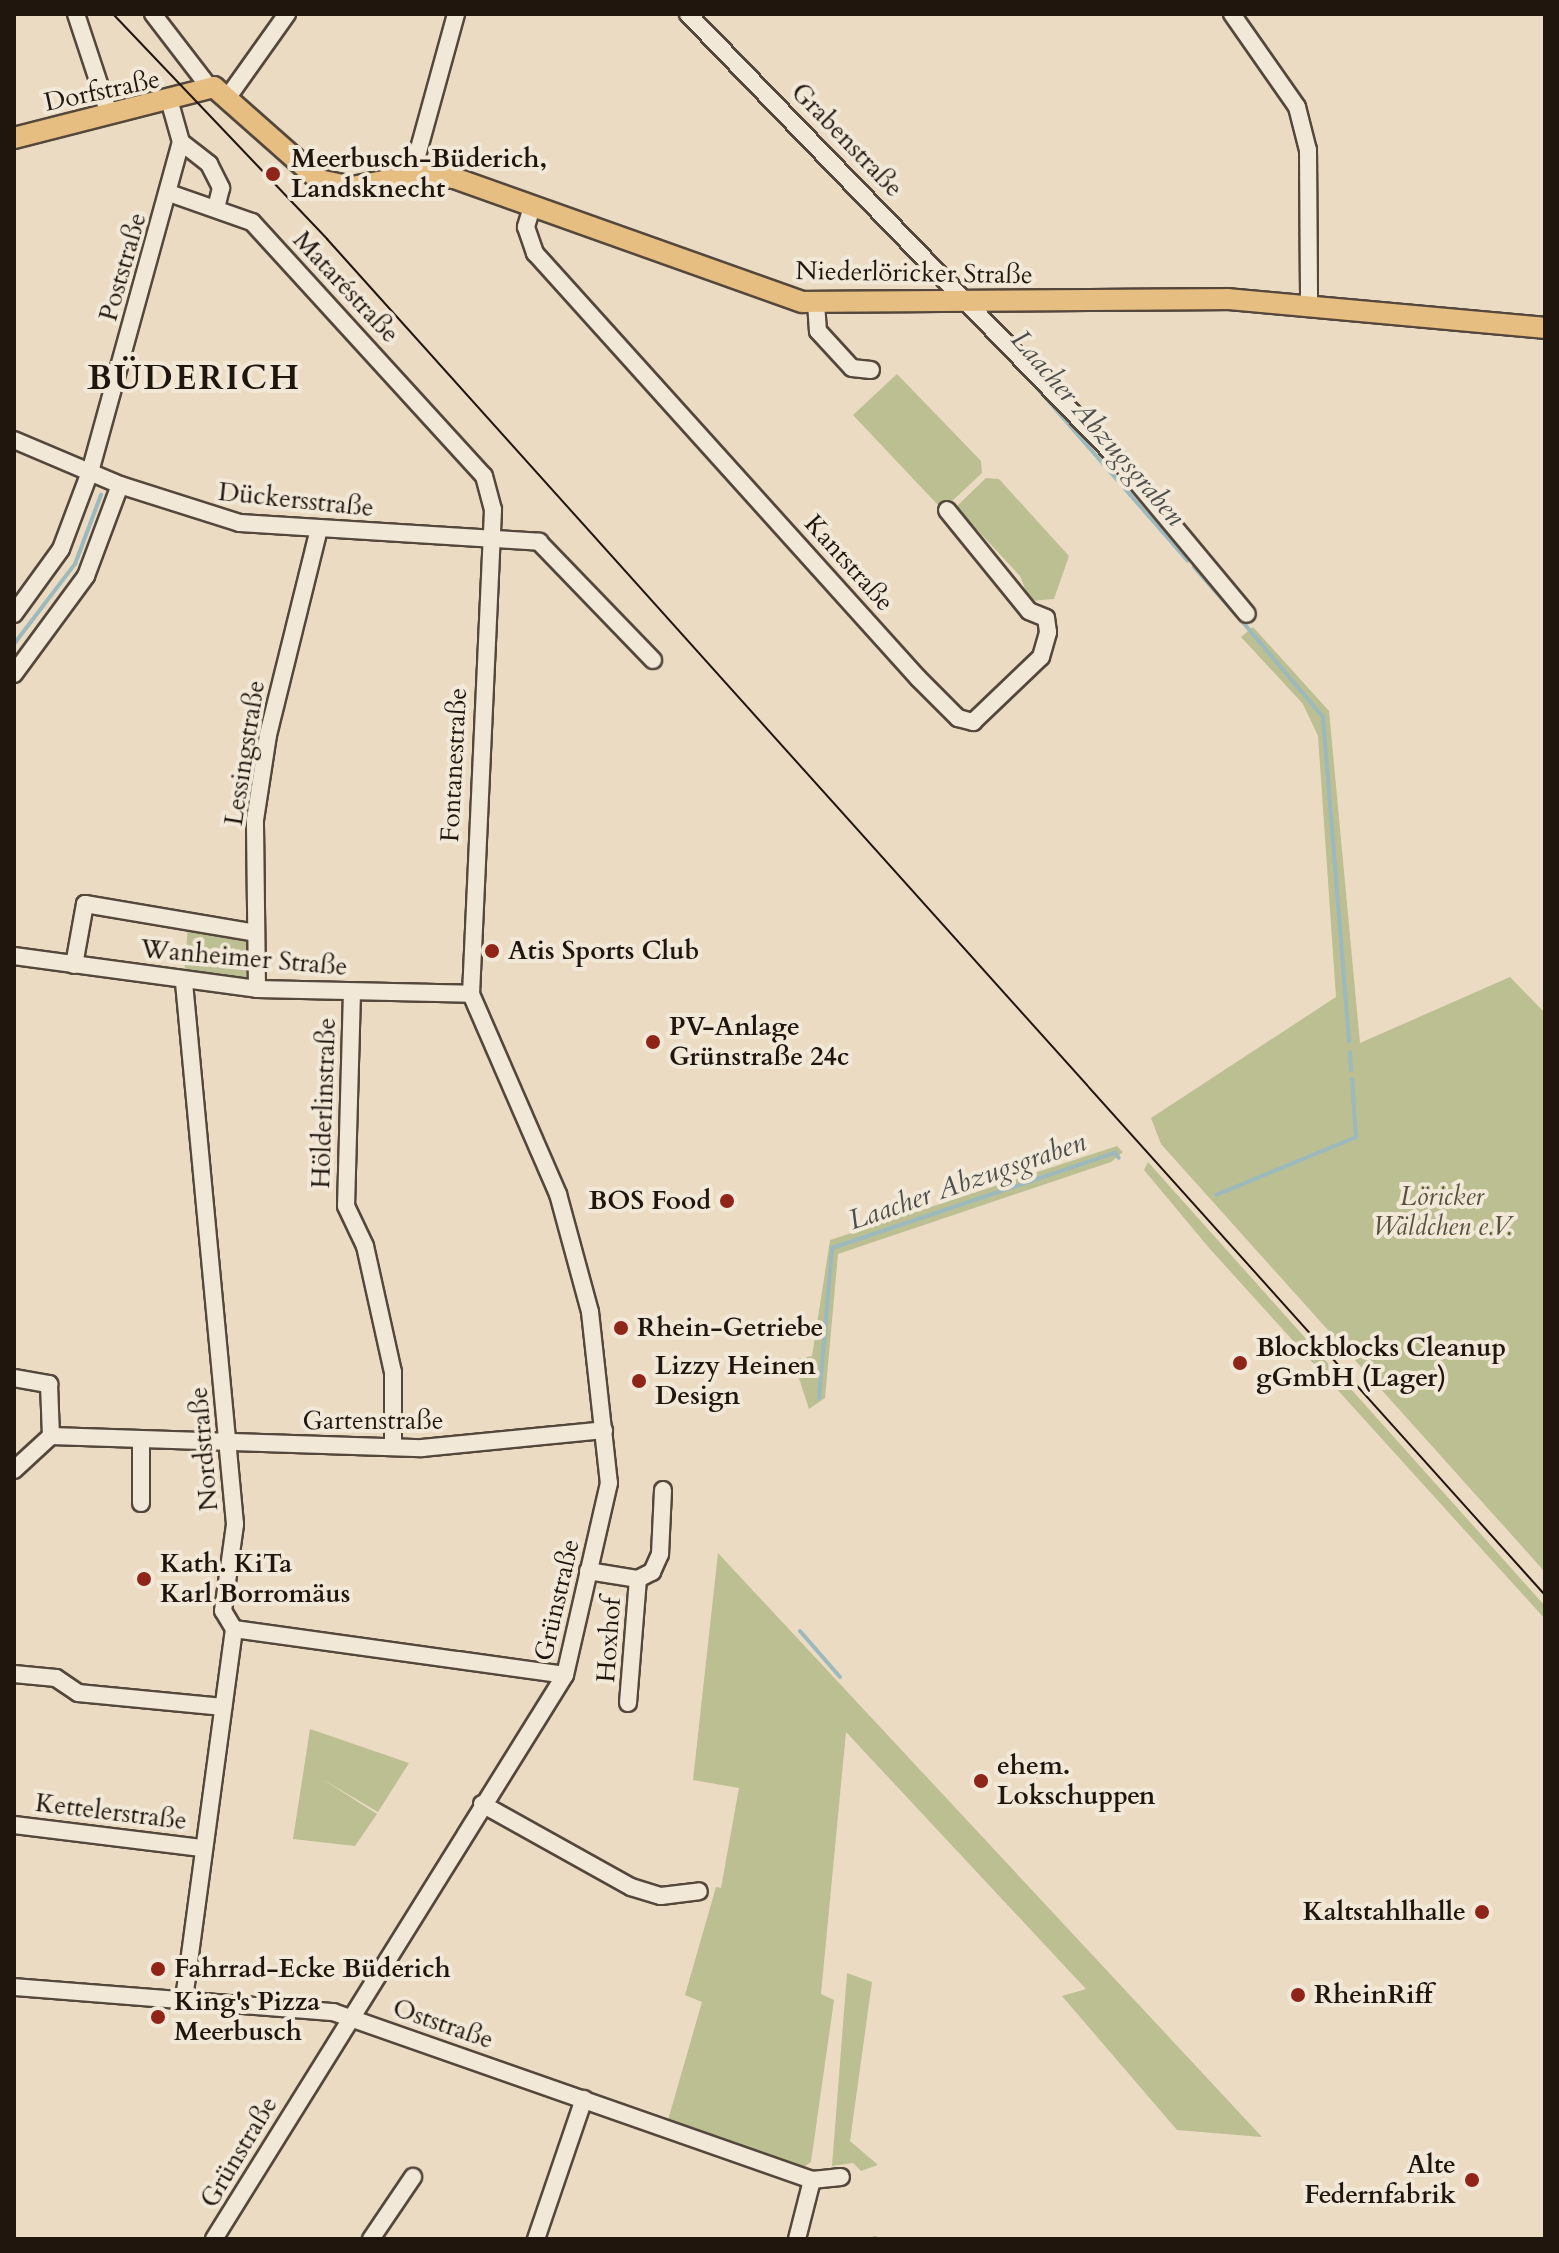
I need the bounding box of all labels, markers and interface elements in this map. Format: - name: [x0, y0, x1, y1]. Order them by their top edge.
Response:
- street label: Dorfstraße: [41, 64, 163, 118]
- street label: Grabenstraße: [785, 76, 909, 204]
- place label: Meerbusch-Büderich, Landsknecht: [291, 143, 547, 204]
- marker: Meerbusch-Büderich, Landsknecht: [262, 163, 284, 185]
- street label: Poststraße: [93, 209, 153, 325]
- street label: Mataréstraße: [286, 225, 406, 349]
- street label: Niederlöricker Straße: [795, 255, 1033, 291]
- water label: Laacher Abzugsgraben: [1004, 323, 1192, 533]
- district label: BÜDERICH: [87, 359, 301, 399]
- street label: Dückersstraße: [217, 476, 375, 524]
- street label: Kantstraße: [798, 509, 900, 617]
- street label: Lessingstraße: [218, 678, 272, 828]
- street label: Fontanestraße: [434, 687, 474, 843]
- street label: Wanheimer Straße: [139, 933, 349, 983]
- place label: Atis Sports Club: [508, 935, 699, 967]
- marker: Atis Sports Club: [483, 942, 501, 960]
- place label: PV-Anlage Grünstraße 24c: [669, 1011, 849, 1072]
- street label: Hölderlinstraße: [305, 1017, 343, 1189]
- marker: PV-Anlage Grünstraße 24c: [644, 1033, 662, 1051]
- water label: Laacher Abzugsgraben: [844, 1125, 1090, 1237]
- park label: Löricker Wäldchen e.V.: [1373, 1181, 1511, 1242]
- place label: BOS Food: [588, 1185, 711, 1217]
- marker: BOS Food: [718, 1192, 736, 1210]
- place label: Rhein-Getriebe: [637, 1312, 823, 1344]
- marker: Rhein-Getriebe: [612, 1319, 630, 1337]
- place label: Blockblocks Cleanup gGmbH (Lager): [1256, 1332, 1506, 1394]
- place label: Lizzy Heinen Design: [655, 1350, 816, 1412]
- marker: Blockblocks Cleanup gGmbH (Lager): [1231, 1354, 1249, 1372]
- marker: Lizzy Heinen Design: [630, 1372, 648, 1390]
- street label: Nordstraße: [183, 1386, 225, 1512]
- street label: Gartenstraße: [302, 1405, 444, 1437]
- street label: Grünstraße: [528, 1536, 586, 1664]
- place label: Kath. KiTa Karl Borromäus: [160, 1548, 350, 1610]
- marker: Kath. KiTa Karl Borromäus: [135, 1570, 153, 1588]
- street label: Hoxhof: [590, 1597, 628, 1683]
- place label: ehem. Lokschuppen: [997, 1750, 1156, 1812]
- marker: ehem. Lokschuppen: [972, 1772, 990, 1790]
- street label: Kettelerstraße: [34, 1787, 188, 1837]
- place label: Kaltstahlhalle: [1303, 1896, 1466, 1928]
- marker: Kaltstahlhalle: [1473, 1903, 1491, 1921]
- place label: Fahrrad-Ecke Büderich: [174, 1953, 451, 1985]
- marker: Fahrrad-Ecke Büderich: [149, 1960, 167, 1978]
- place label: RheinRiff: [1314, 1979, 1432, 2011]
- place label: King's Pizza Meerbusch: [174, 1986, 320, 2048]
- marker: RheinRiff: [1289, 1986, 1307, 2004]
- street label: Oststraße: [389, 1992, 497, 2056]
- marker: King's Pizza Meerbusch: [149, 2008, 167, 2026]
- street label: Grünstraße: [194, 2091, 284, 2213]
- place label: Alte Federnfabrik: [1304, 2149, 1456, 2210]
- marker: Alte Federnfabrik: [1463, 2171, 1481, 2189]

